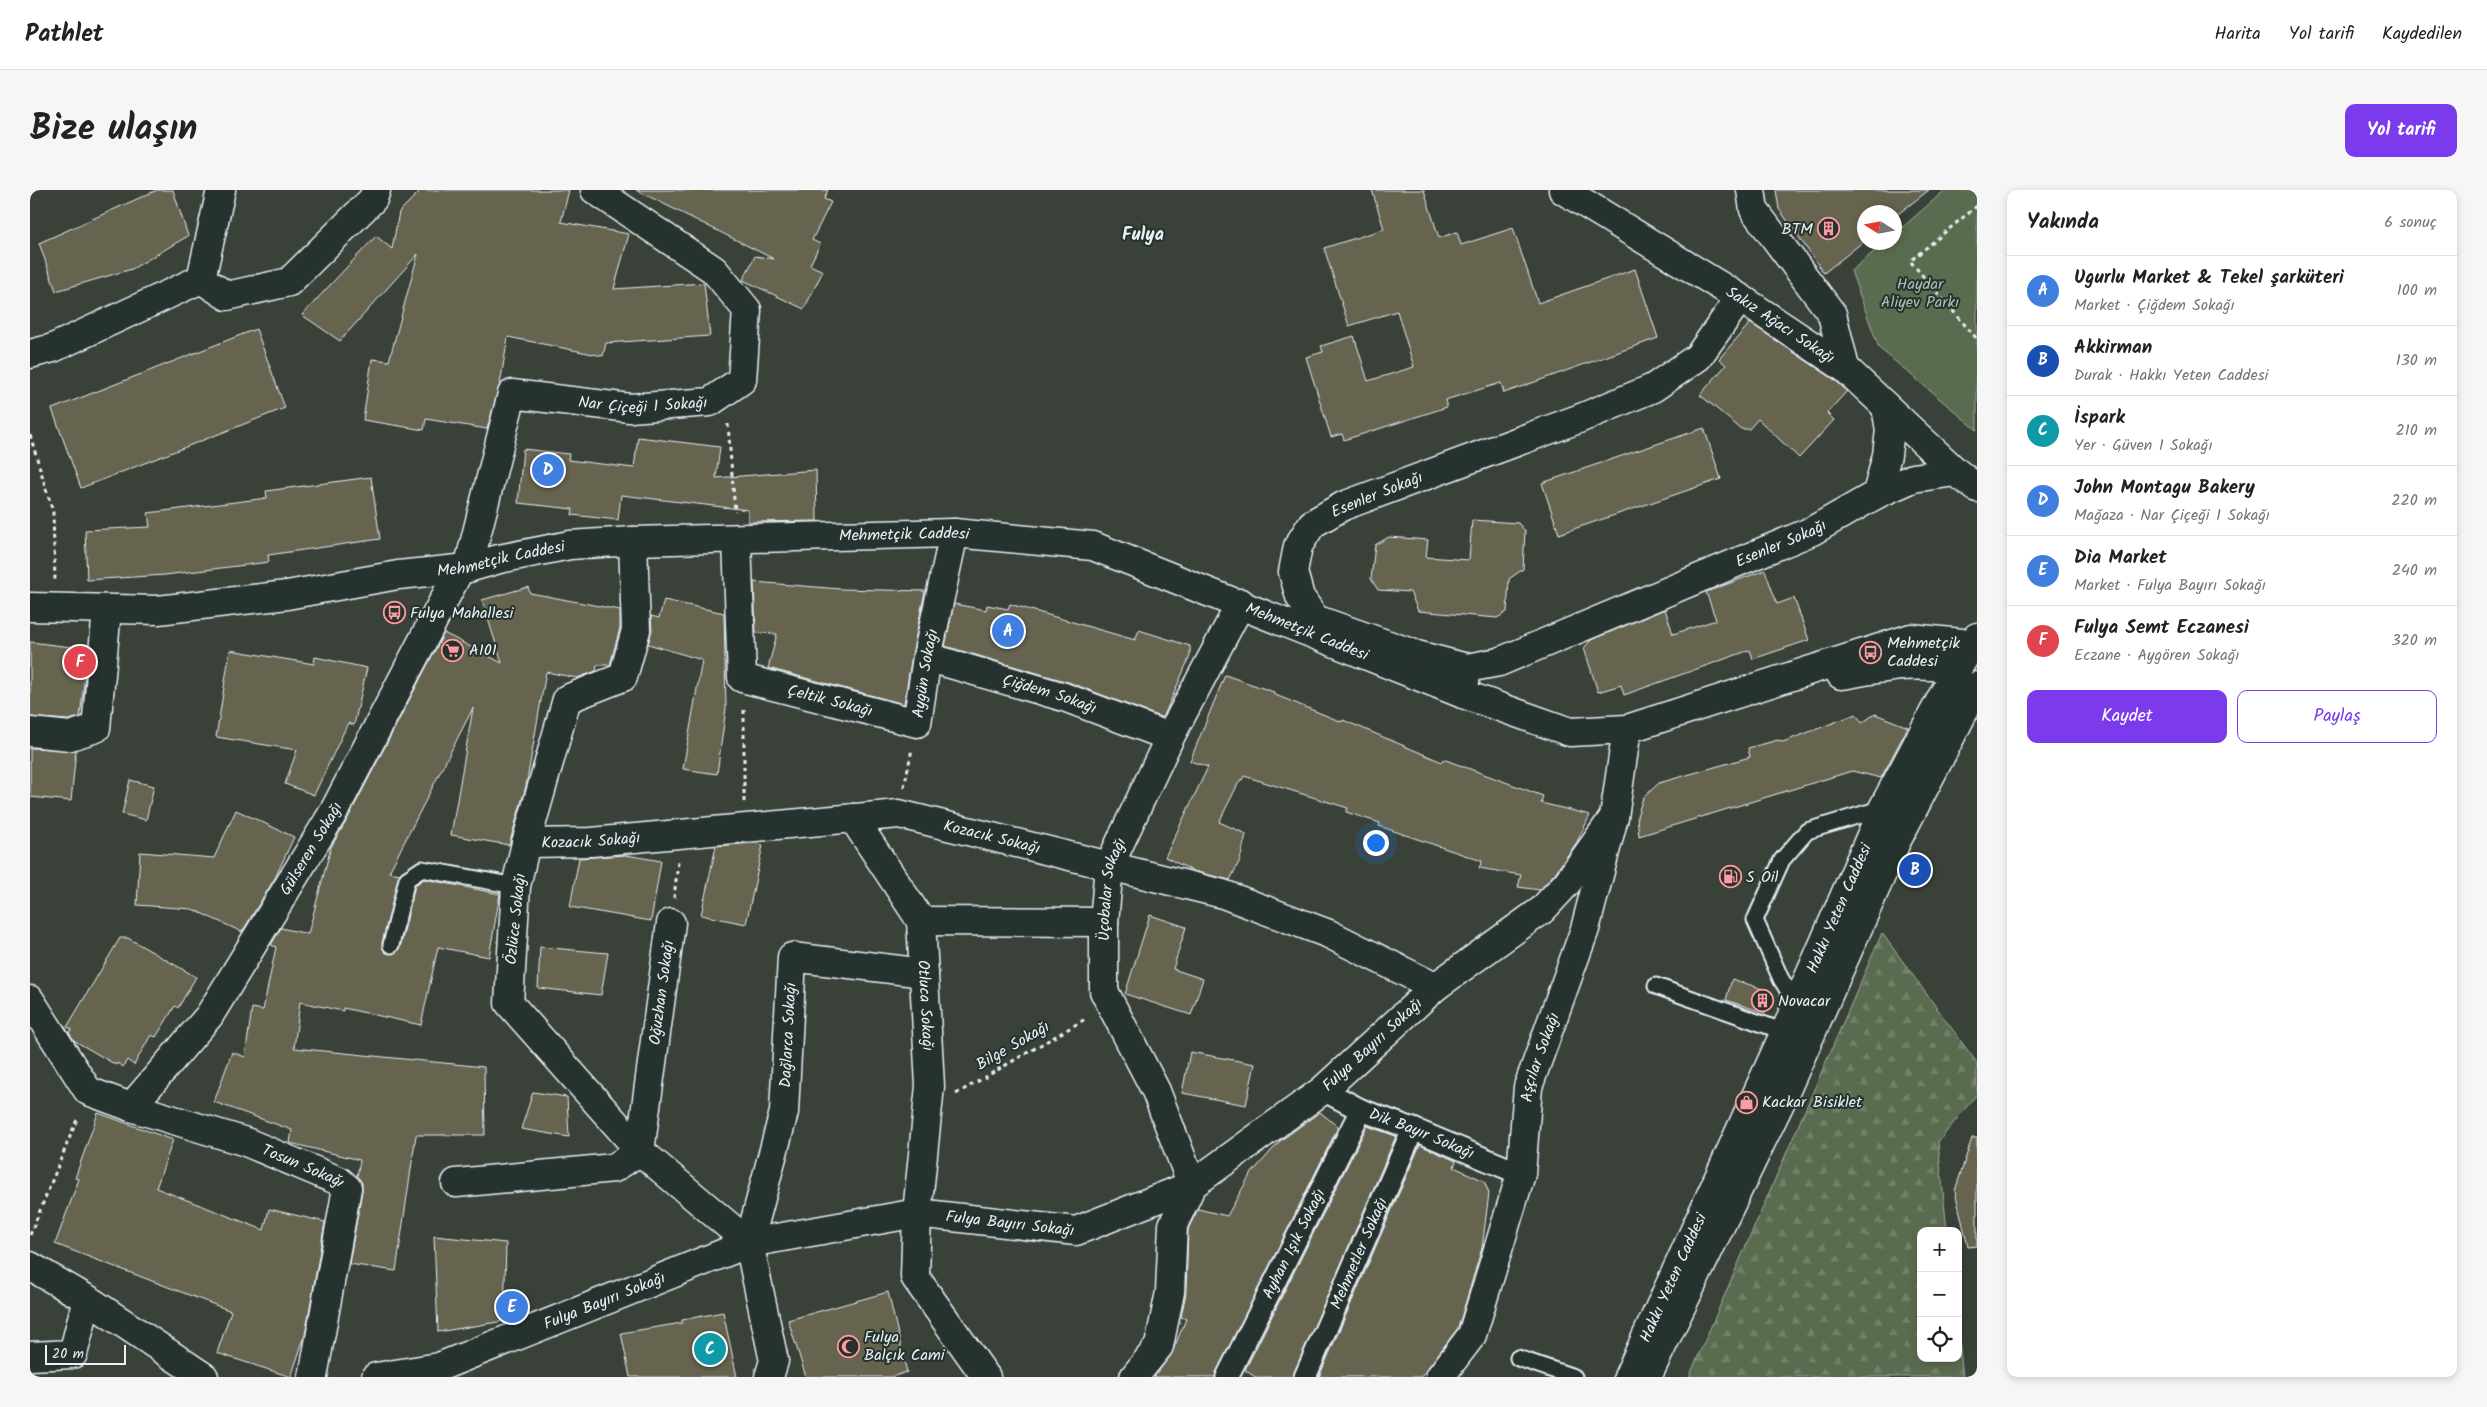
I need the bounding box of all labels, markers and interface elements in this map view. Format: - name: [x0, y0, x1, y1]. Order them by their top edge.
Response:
- text: Pathlet: [25, 15, 104, 54]
- text: Harita: [2215, 20, 2261, 49]
- text: Yol tarifi: [2289, 20, 2354, 49]
- text: Kaydedilen: [2382, 20, 2462, 49]
- text: Bize ulaşın: [30, 102, 197, 158]
- button: Yol tarifi: [2345, 104, 2457, 157]
- north arrow: [1857, 205, 1902, 250]
- text: Yakında: [2027, 206, 2099, 239]
- text: 6 sonuç: [2384, 210, 2437, 235]
- place label: BTM: [1782, 217, 1813, 242]
- building icon: BTM: [1817, 217, 1841, 241]
- district label: Fulya: [1122, 221, 1164, 250]
- text: Ugurlu Market & Tekel şarküteri: [2074, 263, 2344, 293]
- park label: Haydar Aliyev Parkı: [1881, 272, 1959, 315]
- text: A: [2038, 278, 2048, 303]
- text: 100 m: [2397, 278, 2437, 303]
- street label: Sakız Ağacı Sokağı: [1721, 280, 1840, 370]
- text: Market · Çiğdem Sokağı: [2074, 293, 2235, 318]
- text: Akkirman: [2074, 333, 2152, 363]
- text: B: [2038, 348, 2048, 373]
- text: 130 m: [2396, 348, 2437, 373]
- text: Durak · Hakkı Yeten Caddesi: [2074, 363, 2268, 388]
- street label: Nar Çiçeği 1 Sokağı: [577, 389, 708, 421]
- text: İspark: [2074, 403, 2125, 433]
- text: C: [2038, 418, 2048, 443]
- text: 210 m: [2396, 418, 2437, 443]
- text: Yer · Güven 1 Sokağı: [2074, 433, 2213, 458]
- pin: D: [532, 451, 564, 489]
- street label: Esenler Sokağı: [1327, 465, 1427, 525]
- text: John Montagu Bakery: [2074, 473, 2255, 503]
- text: D: [2038, 488, 2048, 513]
- text: 220 m: [2391, 488, 2437, 513]
- text: Mağaza · Nar Çiçeği 1 Sokağı: [2074, 503, 2270, 528]
- street label: Esenler Sokağı: [1731, 513, 1831, 574]
- street label: Mehmetçik Caddesi: [839, 520, 972, 548]
- street label: Mehmetçik Caddesi: [436, 534, 568, 584]
- text: Dia Market: [2074, 543, 2167, 573]
- text: E: [2039, 558, 2047, 583]
- text: 240 m: [2392, 558, 2437, 583]
- text: Market · Fulya Bayırı Sokağı: [2074, 573, 2266, 598]
- street label: Mehmetçik Caddesi: [1242, 596, 1373, 668]
- bus stop icon: Fulya Mahallesi: [382, 601, 406, 625]
- place label: Fulya Mahallesi: [410, 601, 514, 626]
- pin: A: [992, 612, 1024, 650]
- text: Fulya Semt Eczanesi: [2074, 613, 2249, 643]
- street label: Aygün Sokağı: [905, 627, 945, 720]
- text: F: [2039, 628, 2047, 653]
- text: 320 m: [2391, 628, 2437, 653]
- place label: Mehmetçik Caddesi: [1887, 631, 1960, 674]
- supermarket icon: A101: [441, 638, 465, 662]
- place label: A101: [469, 638, 497, 663]
- bus stop icon: Mehmetçik Caddesi: [1859, 640, 1883, 664]
- pin: F: [64, 643, 96, 681]
- text: Eczane · Aygören Sokağı: [2074, 643, 2239, 668]
- street label: Çiğdem Sokağı: [999, 667, 1100, 721]
- street label: Çeltik Sokağı: [785, 678, 875, 724]
- button: Kaydet: [2027, 690, 2227, 743]
- button: Paylaş: [2237, 690, 2437, 743]
- street label: Gülseren Sokağı: [273, 798, 349, 900]
- street label: Kozacık Sokağı: [941, 813, 1043, 861]
- street label: Kozacık Sokağı: [541, 825, 641, 855]
- your location: [1363, 830, 1389, 856]
- street label: Üçobalar Sokağı: [1091, 833, 1133, 941]
- street label: Hakkı Yeten Caddesi: [1800, 838, 1879, 977]
- pin: B: [1899, 851, 1931, 889]
- fuel station icon: S Oil: [1718, 865, 1742, 889]
- place label: S Oil: [1746, 865, 1779, 890]
- street label: Özlüce Sokağı: [499, 872, 533, 966]
- street label: Oğuzhan Sokağı: [642, 938, 681, 1046]
- street label: Otluca Sokağı: [911, 959, 941, 1052]
- street label: Dağlarca Sokağı: [773, 982, 803, 1088]
- building icon: Novacar: [1750, 989, 1774, 1013]
- place label: Novacar: [1778, 989, 1832, 1014]
- street label: Fulya Bayırı Sokağı: [1316, 992, 1428, 1098]
- street label: Aşçılar Sokağı: [1514, 1009, 1566, 1103]
- street label: Bilge Sokağı: [971, 1015, 1055, 1077]
- shop icon: Kackar Bisiklet: [1734, 1090, 1758, 1114]
- place label: Kackar Bisiklet: [1762, 1090, 1863, 1115]
- street label: Dik Bayır Sokağı: [1365, 1101, 1478, 1166]
- street label: Tosun Sokağı: [258, 1137, 351, 1194]
- street label: Ayhan Işık Sokağı: [1256, 1184, 1332, 1303]
- street label: Mehmetler Sokağı: [1324, 1193, 1394, 1313]
- street label: Fulya Bayırı Sokağı: [944, 1204, 1076, 1243]
- street label: Hakkı Yeten Caddesi: [1633, 1208, 1714, 1346]
- map controls: [1917, 1227, 1962, 1362]
- button: +: [1917, 1227, 1962, 1272]
- street label: Fulya Bayırı Sokağı: [540, 1265, 669, 1336]
- button: −: [1917, 1272, 1962, 1317]
- pin: E: [496, 1288, 528, 1326]
- button: locate: [1917, 1317, 1962, 1362]
- place label: Fulya Balçık Cami: [864, 1325, 946, 1368]
- pin: C: [694, 1330, 726, 1368]
- mosque icon: Fulya Balçık Cami: [836, 1334, 860, 1358]
- scale bar: [45, 1342, 126, 1365]
- text: 20 m: [52, 1343, 84, 1365]

